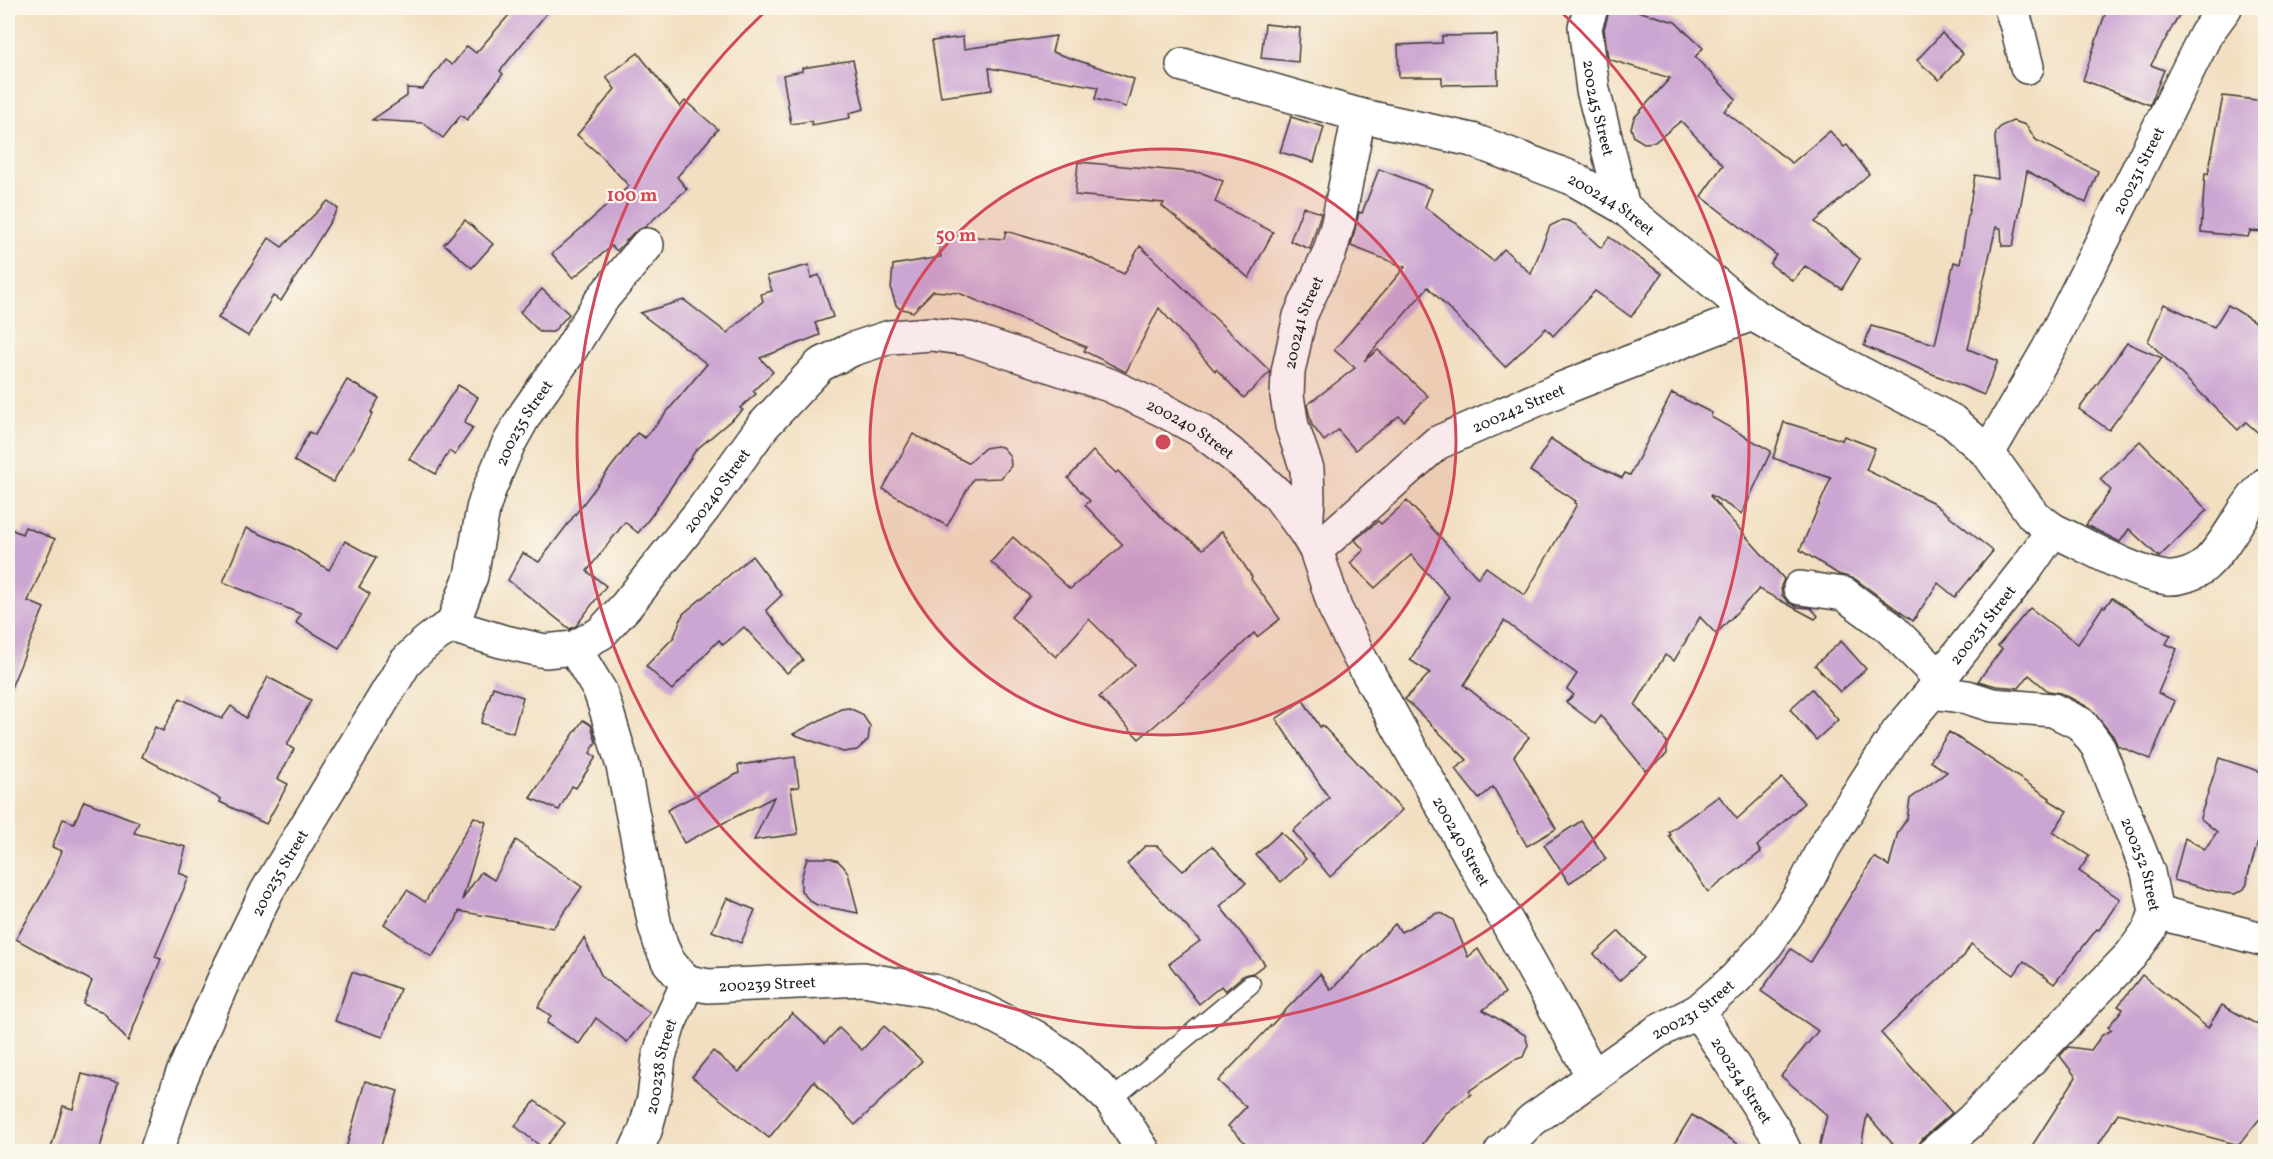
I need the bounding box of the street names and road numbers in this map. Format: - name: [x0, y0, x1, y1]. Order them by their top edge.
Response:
- street label: 200245 Street: [1576, 59, 1619, 159]
- street label: 200231 Street: [2108, 123, 2171, 219]
- street label: 200244 Street: [1563, 169, 1659, 242]
- street label: 200241 Street: [1280, 273, 1330, 371]
- street label: 200235 Street: [491, 376, 559, 470]
- street label: 200242 Street: [1469, 379, 1569, 439]
- street label: 200240 Street: [1142, 395, 1238, 466]
- street label: 200240 Street: [679, 444, 757, 538]
- street label: 200231 Street: [1945, 581, 2022, 670]
- street label: 200240 Street: [1426, 793, 1494, 891]
- street label: 200252 Street: [2114, 814, 2165, 914]
- street label: 200235 Street: [247, 826, 315, 921]
- street label: 200239 Street: [718, 972, 817, 999]
- street label: 200231 Street: [1647, 975, 1740, 1046]
- street label: 200238 Street: [641, 1015, 683, 1117]
- street label: 200254 Street: [1705, 1034, 1777, 1129]

